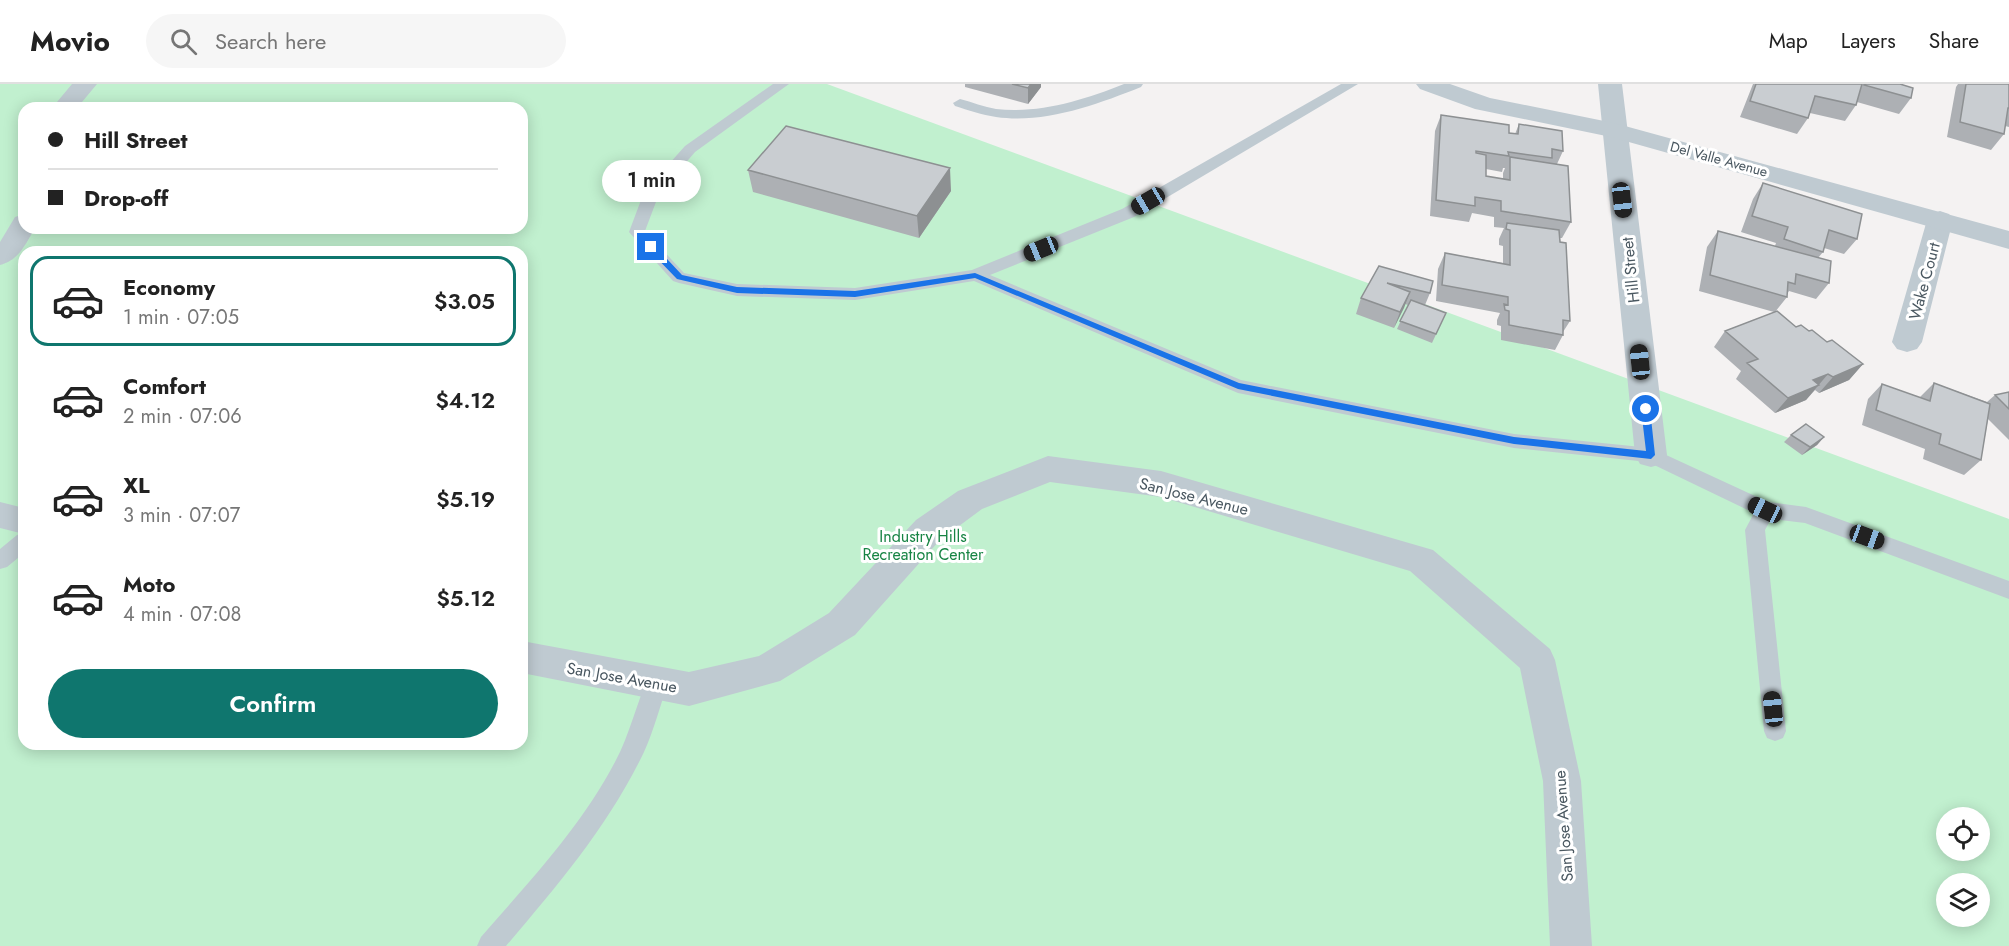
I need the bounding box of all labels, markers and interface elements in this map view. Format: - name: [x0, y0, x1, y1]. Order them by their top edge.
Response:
- search box: [146, 14, 566, 68]
- text: Movio: [30, 21, 110, 62]
- icon: search: [167, 25, 200, 58]
- text: Search here: [215, 25, 326, 57]
- text: Map: [1769, 26, 1808, 56]
- text: Layers: [1841, 26, 1896, 56]
- text: Share: [1929, 26, 1979, 56]
- text: Hill Street: [84, 124, 188, 156]
- street label: Del Valle Avenue: [1668, 136, 1770, 182]
- callout: 1 min: [602, 160, 700, 202]
- text: 1 min: [627, 166, 676, 195]
- car: [1611, 181, 1633, 219]
- text: Drop-off: [84, 182, 168, 214]
- car: [1128, 184, 1168, 218]
- route end: [637, 233, 664, 260]
- car: [1021, 234, 1061, 264]
- street label: Hill Street: [1616, 236, 1645, 304]
- street label: Wake Court: [1903, 240, 1946, 322]
- text: Economy: [123, 271, 215, 303]
- icon: car: [51, 274, 105, 328]
- text: $3.05: [434, 285, 495, 317]
- text: 1 min · 07:05: [123, 303, 239, 332]
- car: [1629, 343, 1651, 381]
- text: Comfort: [123, 370, 206, 402]
- icon: car: [51, 373, 105, 427]
- text: $4.12: [435, 384, 495, 416]
- route start: [1632, 395, 1659, 422]
- text: 2 min · 07:06: [123, 402, 242, 431]
- text: XL: [123, 469, 150, 501]
- icon: car: [51, 472, 105, 526]
- street label: San Jose Avenue: [1137, 472, 1251, 521]
- text: $5.19: [436, 483, 495, 515]
- car: [1745, 494, 1785, 526]
- text: 3 min · 07:07: [123, 501, 240, 530]
- car: [1847, 522, 1887, 552]
- park label: Industry Hills Recreation Center: [862, 525, 984, 566]
- text: Moto: [123, 568, 176, 600]
- icon: car: [51, 571, 105, 625]
- text: $5.12: [436, 582, 495, 614]
- text: 4 min · 07:08: [123, 600, 241, 629]
- street label: San Jose Avenue: [565, 656, 679, 699]
- button: Confirm: [48, 669, 498, 738]
- car: [1762, 690, 1784, 728]
- street label: San Jose Avenue: [1548, 770, 1579, 882]
- map controls: [1936, 807, 1990, 927]
- button: locate: [1936, 807, 1990, 861]
- button: layers: [1936, 873, 1990, 927]

